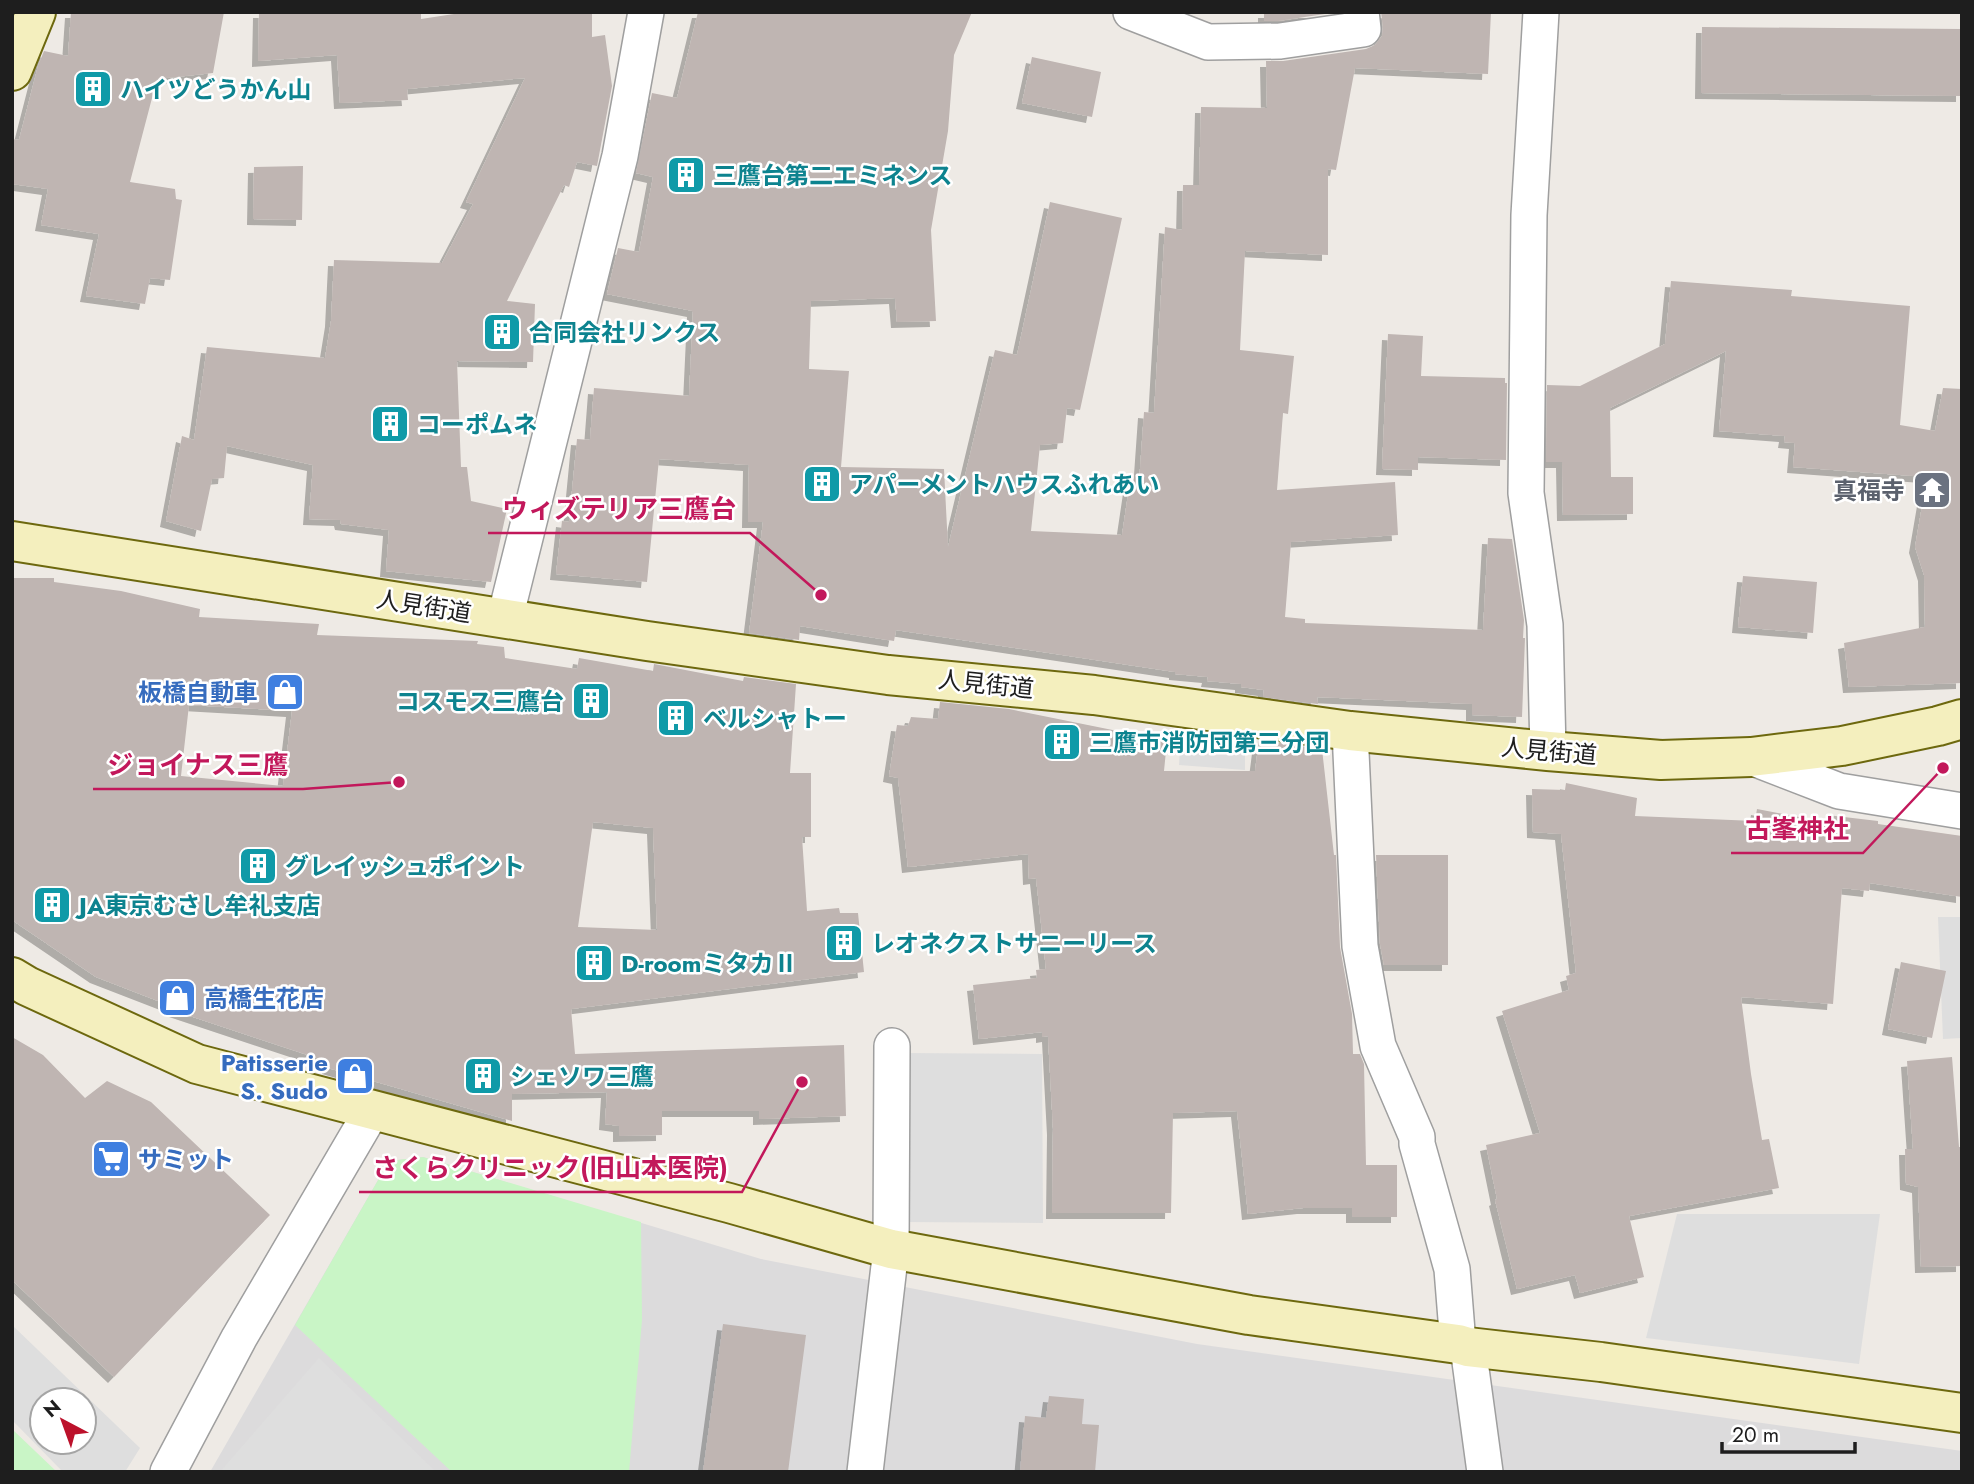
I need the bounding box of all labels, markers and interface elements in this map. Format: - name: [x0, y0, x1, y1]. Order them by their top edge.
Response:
- building icon: ハイツどうかん山: [72, 68, 114, 110]
- place label: ハイツどうかん山: [120, 72, 312, 107]
- building icon: 三鷹台第二エミネンス: [665, 154, 707, 196]
- place label: 三鷹台第二エミネンス: [713, 158, 953, 193]
- building icon: 合同会社リンクス: [481, 311, 523, 353]
- place label: 合同会社リンクス: [529, 315, 720, 350]
- building icon: コーポムネ: [369, 403, 411, 445]
- place label: コーポムネ: [417, 407, 537, 442]
- building icon: アパーメントハウスふれあい: [801, 463, 843, 505]
- place label: アパーメントハウスふれあい: [849, 467, 1160, 502]
- temple icon: 真福寺: [1911, 469, 1953, 511]
- place label: 真福寺: [1833, 473, 1905, 508]
- callout: ウィズテリア三鷹台: [488, 486, 750, 533]
- text: ウィズテリア三鷹台: [502, 490, 736, 528]
- street label: 人見街道: [374, 581, 474, 631]
- street label: 人見街道: [936, 662, 1036, 706]
- shop icon: 板橋自動車: [264, 671, 306, 713]
- place label: 板橋自動車: [138, 675, 258, 710]
- building icon: コスモス三鷹台: [570, 680, 612, 722]
- place label: コスモス三鷹台: [396, 684, 564, 719]
- building icon: ベルシャトー: [655, 697, 697, 739]
- place label: ベルシャトー: [703, 701, 847, 736]
- building icon: 三鷹市消防団第三分団: [1041, 721, 1083, 763]
- place label: 三鷹市消防団第三分団: [1089, 725, 1329, 760]
- street label: 人見街道: [1500, 729, 1598, 773]
- callout: ジョイナス三鷹: [93, 742, 303, 789]
- text: ジョイナス三鷹: [107, 746, 289, 784]
- callout: 古峯神社: [1731, 806, 1863, 853]
- text: 古峯神社: [1745, 810, 1849, 848]
- building icon: グレイッシュポイント: [237, 845, 279, 887]
- place label: グレイッシュポイント: [285, 849, 525, 884]
- building icon: JA東京むさし牟礼支店: [31, 884, 73, 926]
- place label: JA東京むさし牟礼支店: [75, 888, 321, 923]
- building icon: レオネクストサニーリース: [823, 922, 865, 964]
- place label: レオネクストサニーリース: [871, 926, 1157, 961]
- building icon: D-roomミタカⅡ: [573, 942, 615, 984]
- place label: D-roomミタカⅡ: [621, 946, 797, 981]
- shop icon: 高橋生花店: [156, 977, 198, 1019]
- place label: 高橋生花店: [204, 981, 324, 1016]
- place label: Patisserie S. Sudo: [221, 1045, 328, 1108]
- shop icon: Patisserie S. Sudo: [334, 1055, 376, 1097]
- building icon: シェソワ三鷹: [462, 1055, 504, 1097]
- place label: シェソワ三鷹: [510, 1059, 654, 1094]
- supermarket icon: サミット: [90, 1138, 132, 1180]
- place label: サミット: [138, 1142, 234, 1177]
- callout: さくらクリニック(旧山本医院): [359, 1145, 742, 1192]
- text: さくらクリニック(旧山本医院): [372, 1149, 728, 1187]
- north arrow: [28, 1386, 98, 1456]
- text: N: [38, 1393, 67, 1424]
- scale bar: [1722, 1410, 1855, 1454]
- text: 20 m: [1732, 1420, 1779, 1450]

